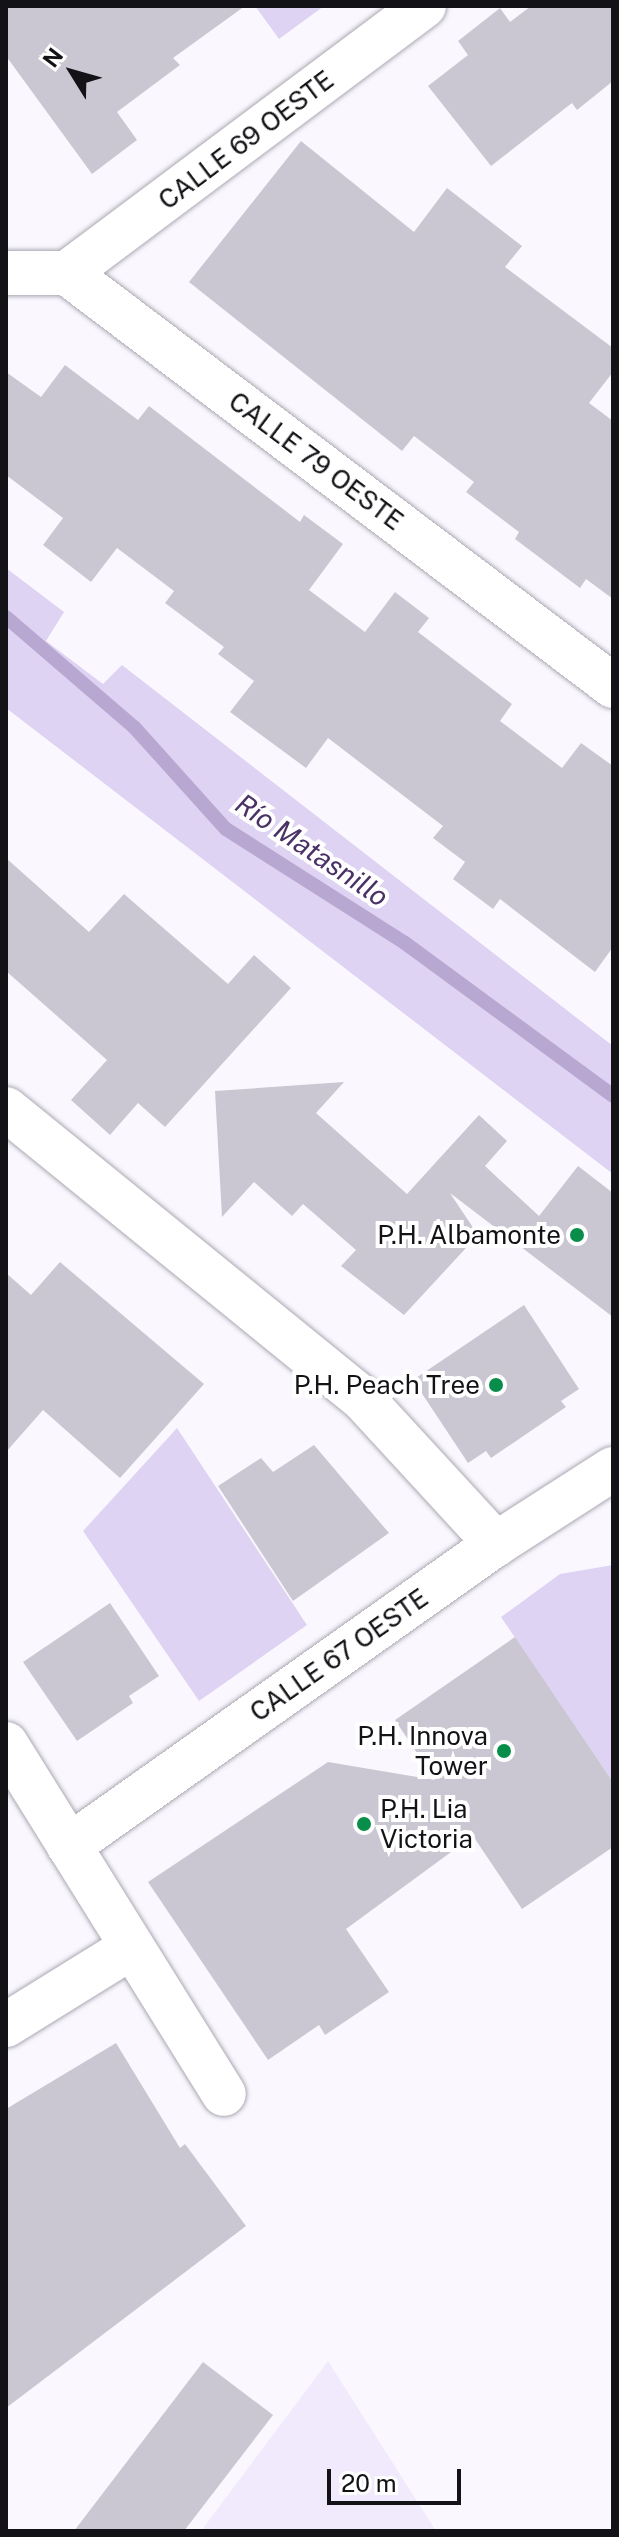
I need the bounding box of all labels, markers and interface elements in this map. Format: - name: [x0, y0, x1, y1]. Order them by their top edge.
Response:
- north arrow: [32, 32, 112, 112]
- text: N: [37, 43, 68, 72]
- street label: CALLE 69 OESTE: [152, 64, 340, 216]
- street label: CALLE 79 OESTE: [223, 385, 409, 537]
- water label: Río Matasnillo: [229, 787, 395, 913]
- place label: P.H. Albamonte: [377, 1219, 561, 1251]
- marker: P.H. Albamonte: [568, 1226, 586, 1244]
- place label: P.H. Peach Tree: [294, 1369, 480, 1401]
- marker: P.H. Peach Tree: [487, 1376, 505, 1394]
- street label: CALLE 67 OESTE: [244, 1582, 434, 1728]
- place label: P.H. Innova Tower: [357, 1720, 488, 1782]
- marker: P.H. Innova Tower: [495, 1742, 513, 1760]
- place label: P.H. Lia Victoria: [380, 1793, 473, 1854]
- marker: P.H. Lia Victoria: [355, 1815, 373, 1833]
- scale bar: [331, 2453, 465, 2503]
- text: 20 m: [341, 2469, 397, 2497]

